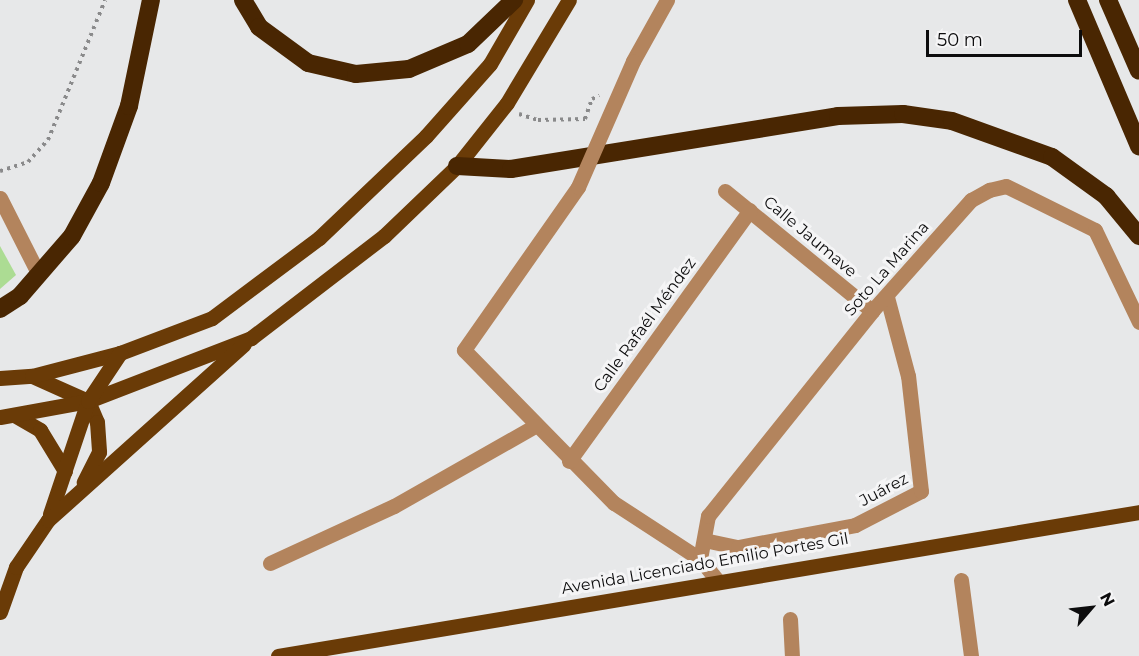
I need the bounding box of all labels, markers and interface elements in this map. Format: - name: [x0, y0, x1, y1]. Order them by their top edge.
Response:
- scale bar: [929, 18, 1085, 56]
- text: 50 m: [937, 29, 983, 51]
- street label: Calle Jaumave: [760, 192, 860, 282]
- street label: Soto La Marina: [841, 218, 933, 320]
- street label: Calle Rafaél Méndez: [590, 254, 700, 396]
- street label: Juárez: [856, 469, 912, 511]
- street label: Avenida Licenciado Emilio Portes Gil: [560, 529, 850, 599]
- north arrow: [1061, 578, 1121, 638]
- text: N: [1096, 589, 1119, 609]

